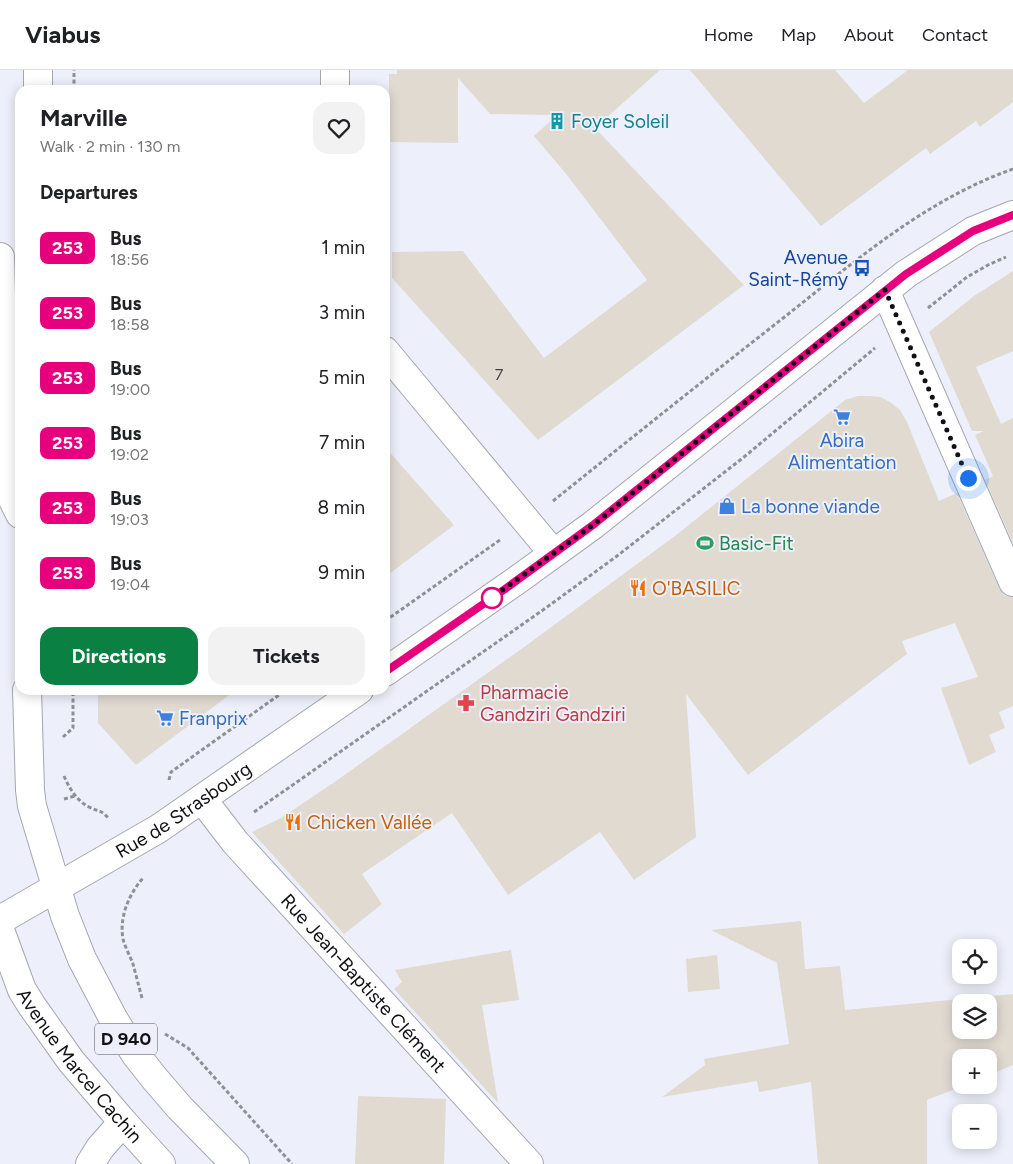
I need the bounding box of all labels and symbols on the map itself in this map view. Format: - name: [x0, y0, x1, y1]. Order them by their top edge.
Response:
- place label: Foyer Soleil: [571, 110, 669, 133]
- building icon: Foyer Soleil: [547, 111, 567, 131]
- place label: Avenue Saint-Rémy: [748, 246, 848, 291]
- bus stop icon: Avenue Saint-Rémy: [852, 258, 872, 278]
- house number: 7: [495, 365, 504, 384]
- supermarket icon: Abira Alimentation: [832, 407, 852, 427]
- place label: Abira Alimentation: [788, 429, 896, 474]
- your location: [956, 466, 981, 491]
- place label: La bonne viande: [741, 495, 880, 518]
- shop icon: La bonne viande: [717, 496, 737, 516]
- place label: Basic-Fit: [719, 532, 794, 555]
- sports icon: Basic-Fit: [695, 533, 715, 553]
- place label: O'BASILIC: [652, 577, 741, 600]
- restaurant icon: O'BASILIC: [628, 578, 648, 598]
- unlabelled marker: [481, 587, 503, 609]
- place label: Pharmacie Gandziri Gandziri: [480, 681, 626, 726]
- pharmacy icon: Pharmacie Gandziri Gandziri: [456, 693, 476, 713]
- place label: Franprix: [179, 707, 247, 730]
- supermarket icon: Franprix: [155, 708, 175, 728]
- street label: Rue de Strasbourg: [111, 757, 256, 863]
- place label: Chicken Vallée: [307, 811, 432, 834]
- restaurant icon: Chicken Vallée: [283, 812, 303, 832]
- street label: Rue Jean-Baptiste Clément: [276, 889, 451, 1077]
- street label: Avenue Marcel Cachin: [12, 984, 147, 1148]
- road number: D 940: [95, 1024, 157, 1054]

